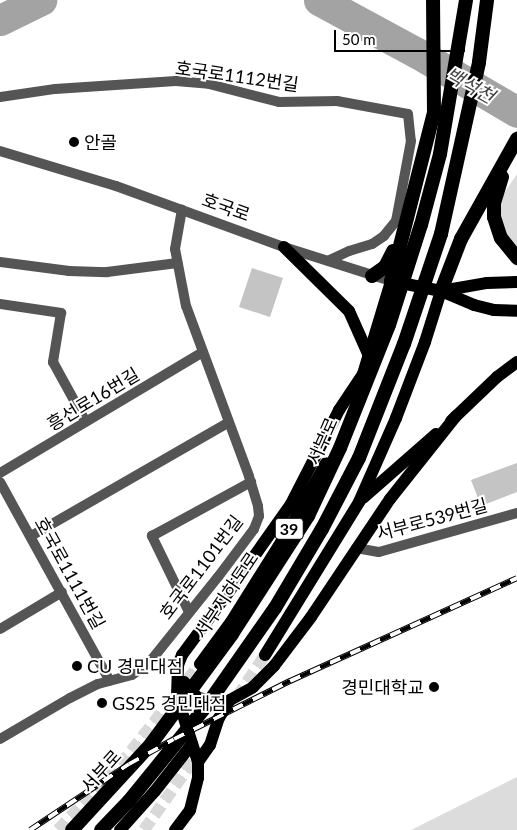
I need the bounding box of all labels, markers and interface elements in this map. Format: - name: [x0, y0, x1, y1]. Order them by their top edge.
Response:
- scale bar: [337, 20, 468, 52]
- text: 50 m: [342, 30, 376, 48]
- street label: 호국로1112번길: [174, 57, 300, 95]
- water label: 백석천: [442, 62, 498, 108]
- place label: 안골: [84, 131, 117, 153]
- marker: 안골: [68, 136, 80, 148]
- street label: 호국로: [199, 188, 253, 226]
- street label: 흥선로16번길: [43, 363, 143, 435]
- street label: 서부로: [302, 414, 342, 468]
- street label: 서부로539번길: [374, 494, 490, 544]
- street label: 호국로1101번길: [155, 511, 247, 623]
- street label: 호국로1111번길: [30, 513, 110, 633]
- road number: 39: [274, 516, 304, 542]
- street label: 서부지하도로: [189, 548, 263, 642]
- place label: CU 경민대점: [87, 655, 183, 677]
- marker: CU 경민대점: [71, 660, 83, 672]
- place label: 경민대학교: [341, 676, 424, 698]
- marker: 경민대학교: [428, 681, 440, 693]
- place label: GS25 경민대점: [112, 692, 227, 714]
- marker: GS25 경민대점: [96, 697, 108, 709]
- street label: 서부로: [76, 745, 126, 797]

